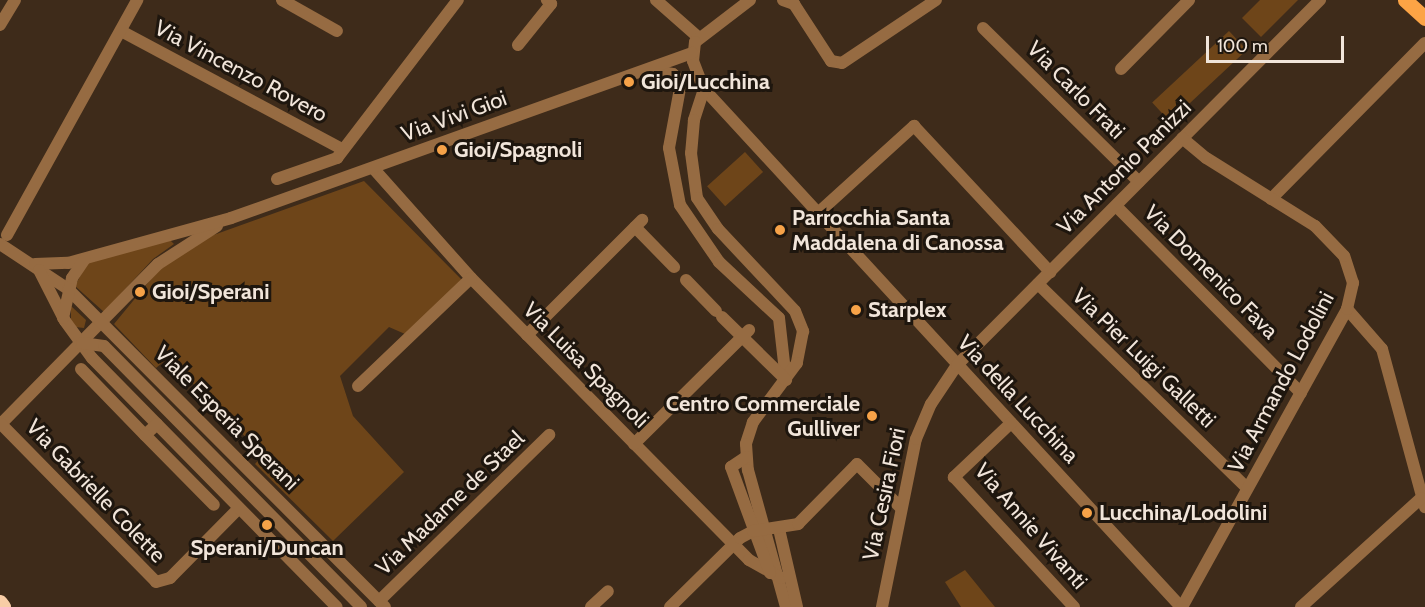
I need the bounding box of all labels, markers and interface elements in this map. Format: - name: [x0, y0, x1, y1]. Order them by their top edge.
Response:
- street label: Via Vincenzo Rovero: [150, 14, 332, 128]
- scale bar: [1209, 24, 1347, 62]
- text: 100 m: [1217, 35, 1268, 57]
- street label: Via Carlo Frati: [1022, 36, 1130, 144]
- place label: Gioi/Lucchina: [641, 69, 770, 95]
- marker: Gioi/Lucchina: [622, 75, 636, 89]
- street label: Via Vivi Gioi: [398, 85, 510, 147]
- street label: Via Antonio Panizzi: [1051, 94, 1197, 240]
- place label: Gioi/Spagnoli: [454, 137, 582, 163]
- marker: Gioi/Spagnoli: [435, 143, 449, 157]
- street label: Via Domenico Fava: [1139, 200, 1283, 344]
- place label: Parrocchia Santa Maddalena di Canossa: [792, 204, 1004, 255]
- marker: Parrocchia Santa Maddalena di Canossa: [773, 223, 787, 237]
- place label: Gioi/Sperani: [152, 279, 270, 305]
- street label: Via Pier Luigi Galletti: [1067, 283, 1221, 433]
- marker: Gioi/Sperani: [133, 285, 147, 299]
- street label: Via Armando Lodolini: [1222, 287, 1340, 477]
- street label: Via Luisa Spagnoli: [518, 297, 654, 433]
- place label: Starplex: [868, 297, 947, 323]
- marker: Starplex: [849, 303, 863, 317]
- street label: Via della Lucchina: [952, 329, 1084, 469]
- street label: Viale Esperia Sperani: [149, 340, 305, 496]
- place label: Centro Commerciale Gulliver: [666, 390, 860, 442]
- marker: Centro Commerciale Gulliver: [865, 409, 879, 423]
- street label: Via Gabrielle Colette: [21, 414, 171, 568]
- street label: Via Madame de Stael: [370, 425, 530, 581]
- street label: Via Cesira Fiori: [857, 425, 911, 563]
- street label: Via Annie Vivanti: [969, 458, 1093, 594]
- place label: Lucchina/Lodolini: [1099, 500, 1267, 526]
- marker: Lucchina/Lodolini: [1080, 506, 1094, 520]
- marker: Sperani/Duncan: [260, 518, 274, 532]
- place label: Sperani/Duncan: [190, 535, 344, 561]

